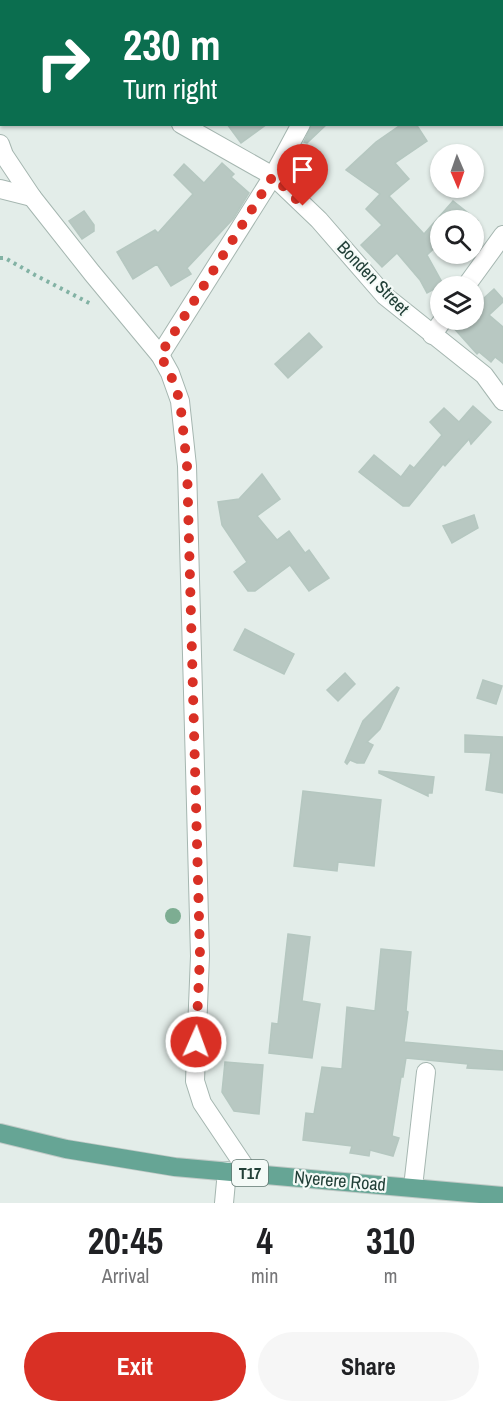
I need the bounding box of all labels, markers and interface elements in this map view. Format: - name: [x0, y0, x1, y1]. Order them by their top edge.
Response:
- text: 230 m: [123, 17, 221, 73]
- icon: right: [24, 24, 102, 102]
- text: Turn right: [123, 71, 217, 107]
- pin: [277, 144, 328, 206]
- north arrow: [430, 144, 484, 198]
- map controls: [430, 144, 484, 330]
- icon: arrive: [286, 153, 319, 186]
- button: search: [430, 210, 484, 264]
- street label: Bonden Street: [332, 235, 415, 320]
- button: layers: [430, 276, 484, 330]
- position arrow: [164, 1010, 228, 1074]
- road number: T17: [232, 1160, 268, 1186]
- street label: Nyerere Road: [293, 1164, 387, 1197]
- text: 20:45: [88, 1217, 163, 1265]
- text: 4: [256, 1217, 273, 1265]
- text: 310: [366, 1217, 415, 1265]
- text: Arrival: [102, 1262, 149, 1289]
- text: min: [251, 1262, 278, 1289]
- text: m: [384, 1262, 397, 1289]
- button: Exit: [24, 1332, 246, 1401]
- button: Share: [258, 1332, 479, 1401]

